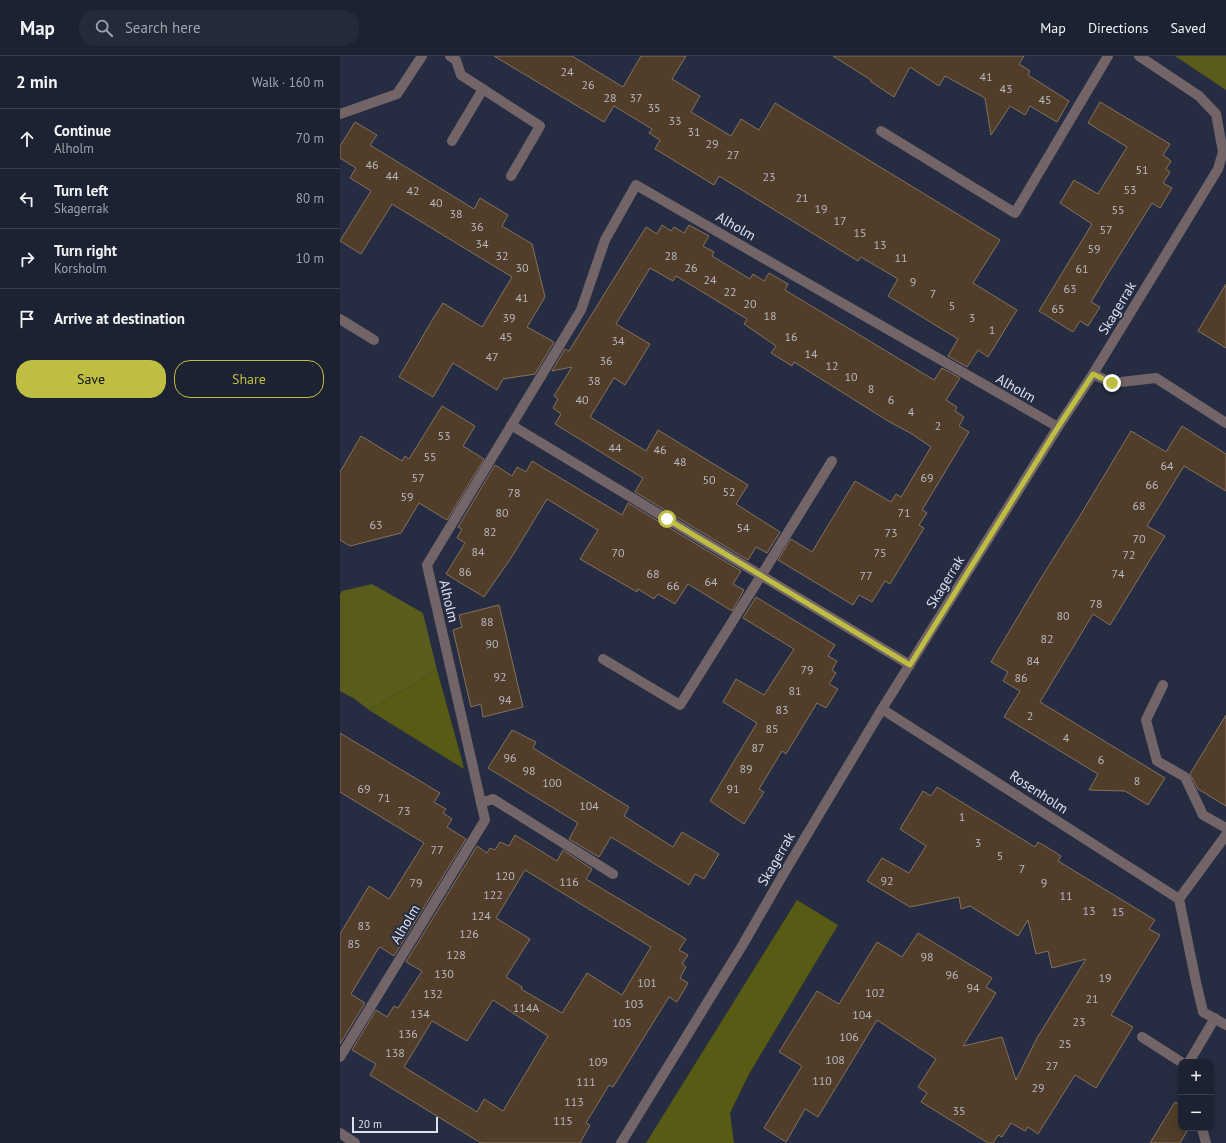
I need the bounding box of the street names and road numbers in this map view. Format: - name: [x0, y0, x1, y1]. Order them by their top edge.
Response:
- street label: Alholm: [713, 207, 759, 245]
- street label: Skagerrak: [1094, 278, 1140, 338]
- street label: Alholm: [993, 369, 1039, 407]
- street label: Skagerrak: [922, 552, 968, 612]
- street label: Alholm: [435, 578, 463, 624]
- street label: Rosenholm: [1006, 766, 1072, 818]
- street label: Skagerrak: [753, 829, 799, 889]
- street label: Alholm: [386, 901, 424, 947]

